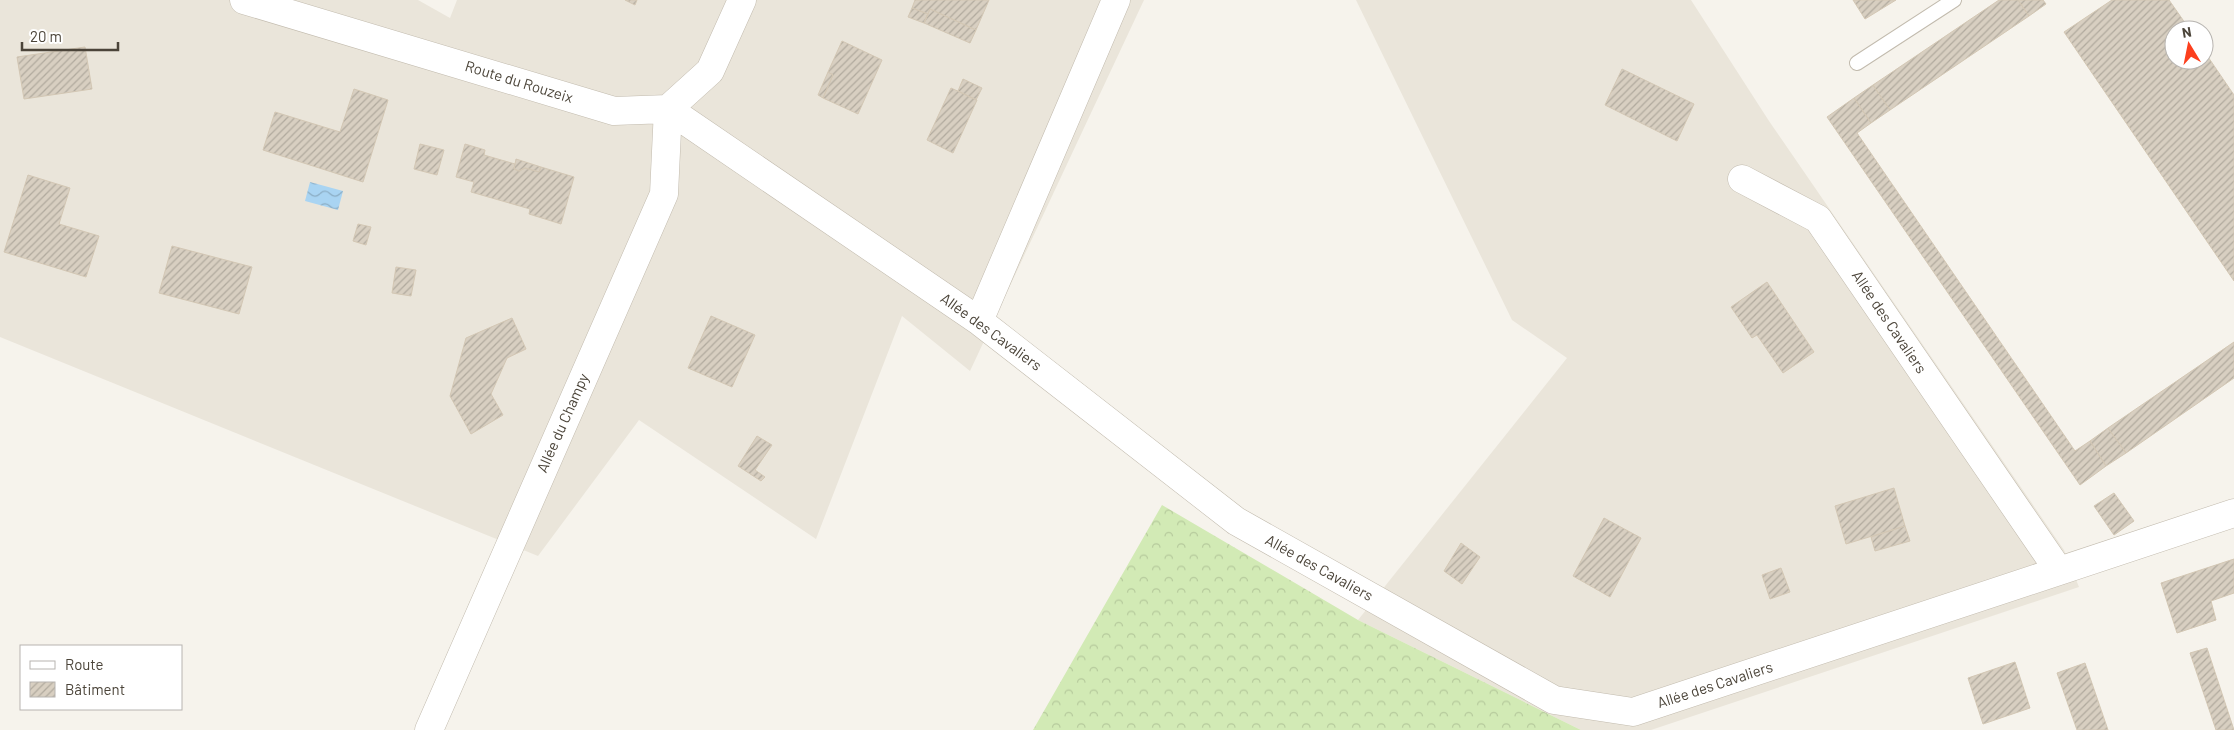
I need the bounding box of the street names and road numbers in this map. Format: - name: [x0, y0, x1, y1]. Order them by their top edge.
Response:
- street label: Route du Rouzeix: [463, 56, 575, 106]
- street label: Allée des Cavaliers: [1849, 267, 1931, 376]
- street label: Allée des Cavaliers: [938, 289, 1046, 374]
- street label: Allée du Champy: [532, 370, 592, 475]
- street label: Allée des Cavaliers: [1262, 530, 1376, 604]
- street label: Allée des Cavaliers: [1655, 657, 1775, 711]

